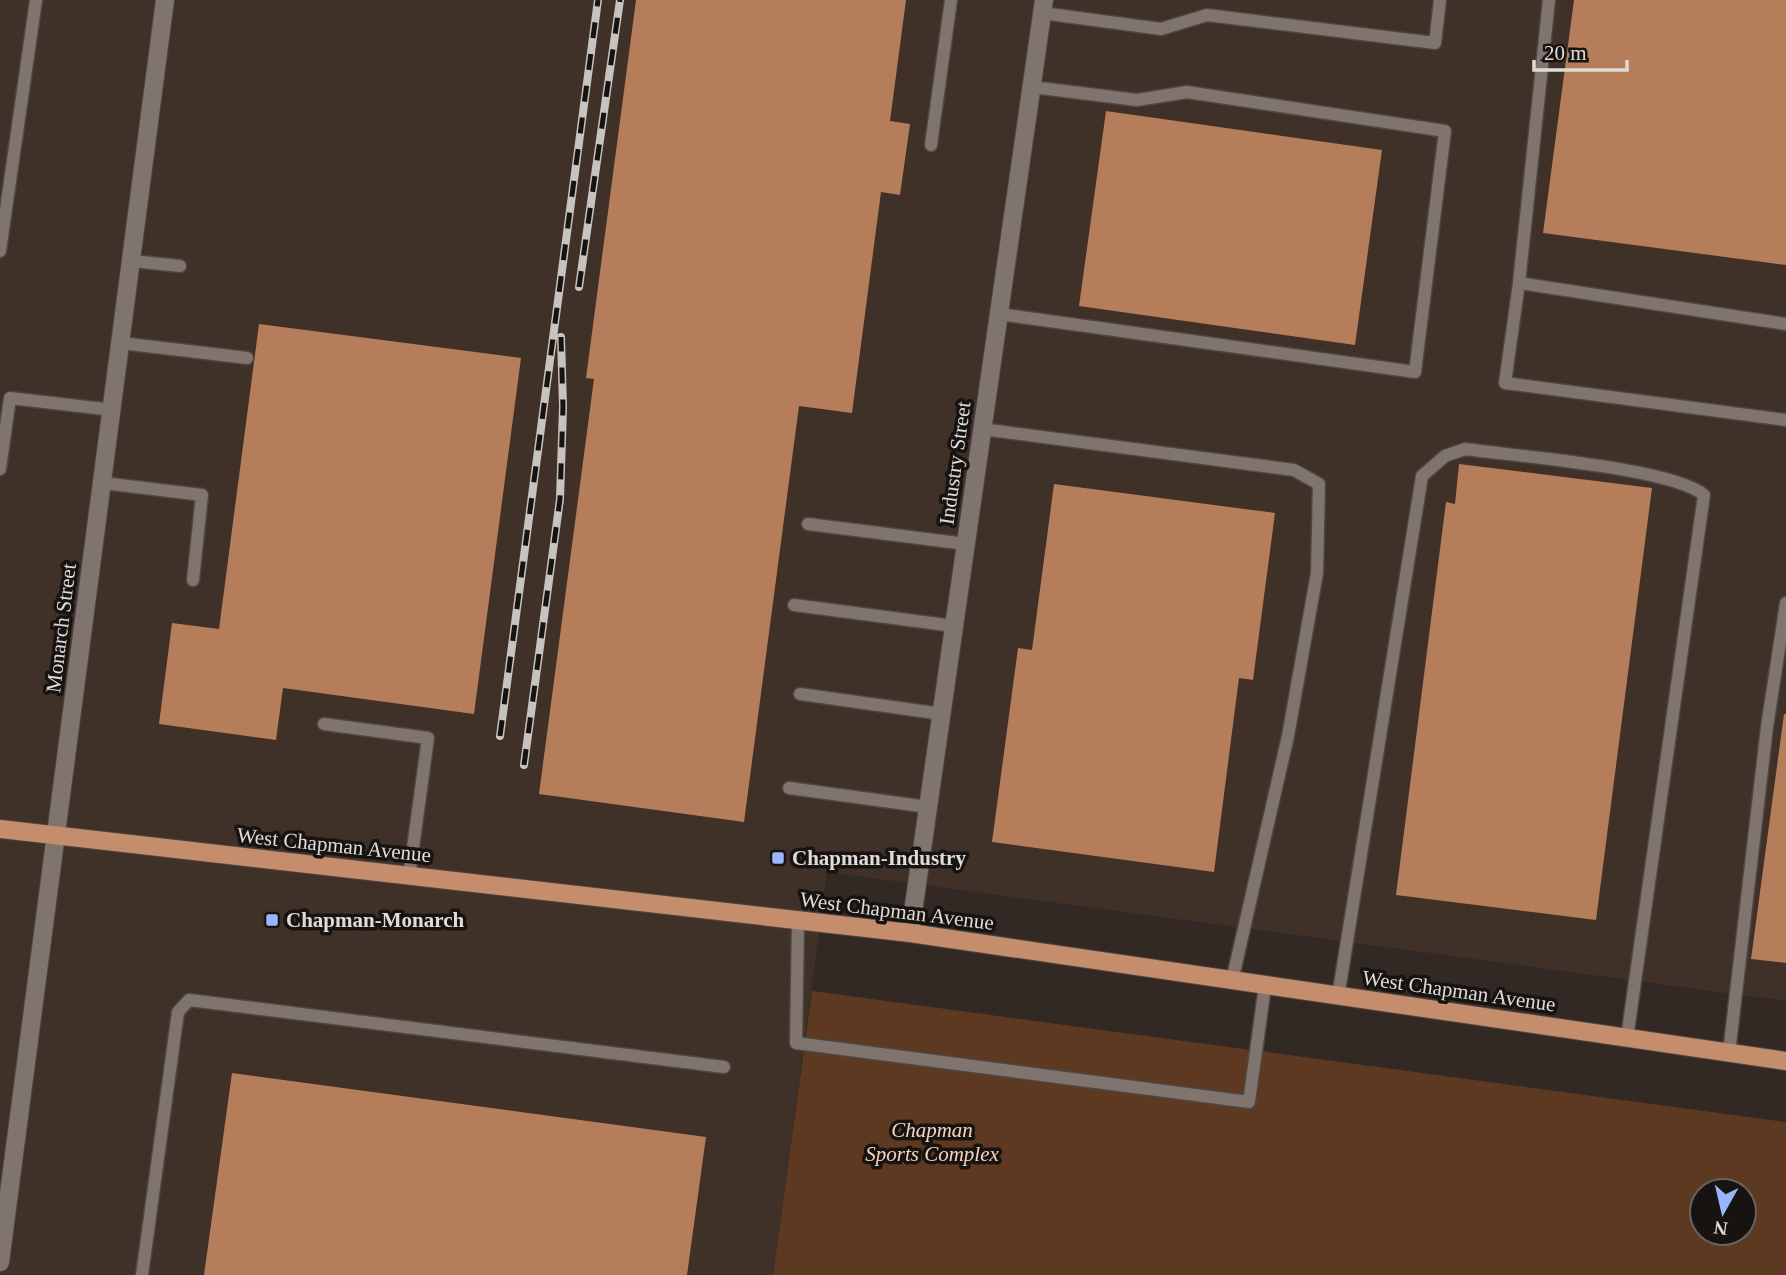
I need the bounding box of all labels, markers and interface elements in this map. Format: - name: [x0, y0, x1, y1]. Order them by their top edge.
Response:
- scale bar: [1534, 28, 1627, 72]
- text: 20 m: [1544, 41, 1587, 65]
- street label: Industry Street: [934, 400, 976, 526]
- street label: Monarch Street: [41, 562, 81, 694]
- street label: West Chapman Avenue: [236, 823, 432, 867]
- place label: Chapman-Industry: [792, 846, 966, 870]
- marker: Chapman-Industry: [770, 850, 786, 866]
- street label: West Chapman Avenue: [799, 887, 995, 935]
- place label: Chapman-Monarch: [286, 908, 464, 932]
- marker: Chapman-Monarch: [264, 912, 280, 928]
- street label: West Chapman Avenue: [1361, 966, 1557, 1016]
- park label: Chapman Sports Complex: [865, 1118, 999, 1166]
- north arrow: [1688, 1177, 1758, 1247]
- text: N: [1712, 1217, 1729, 1240]

